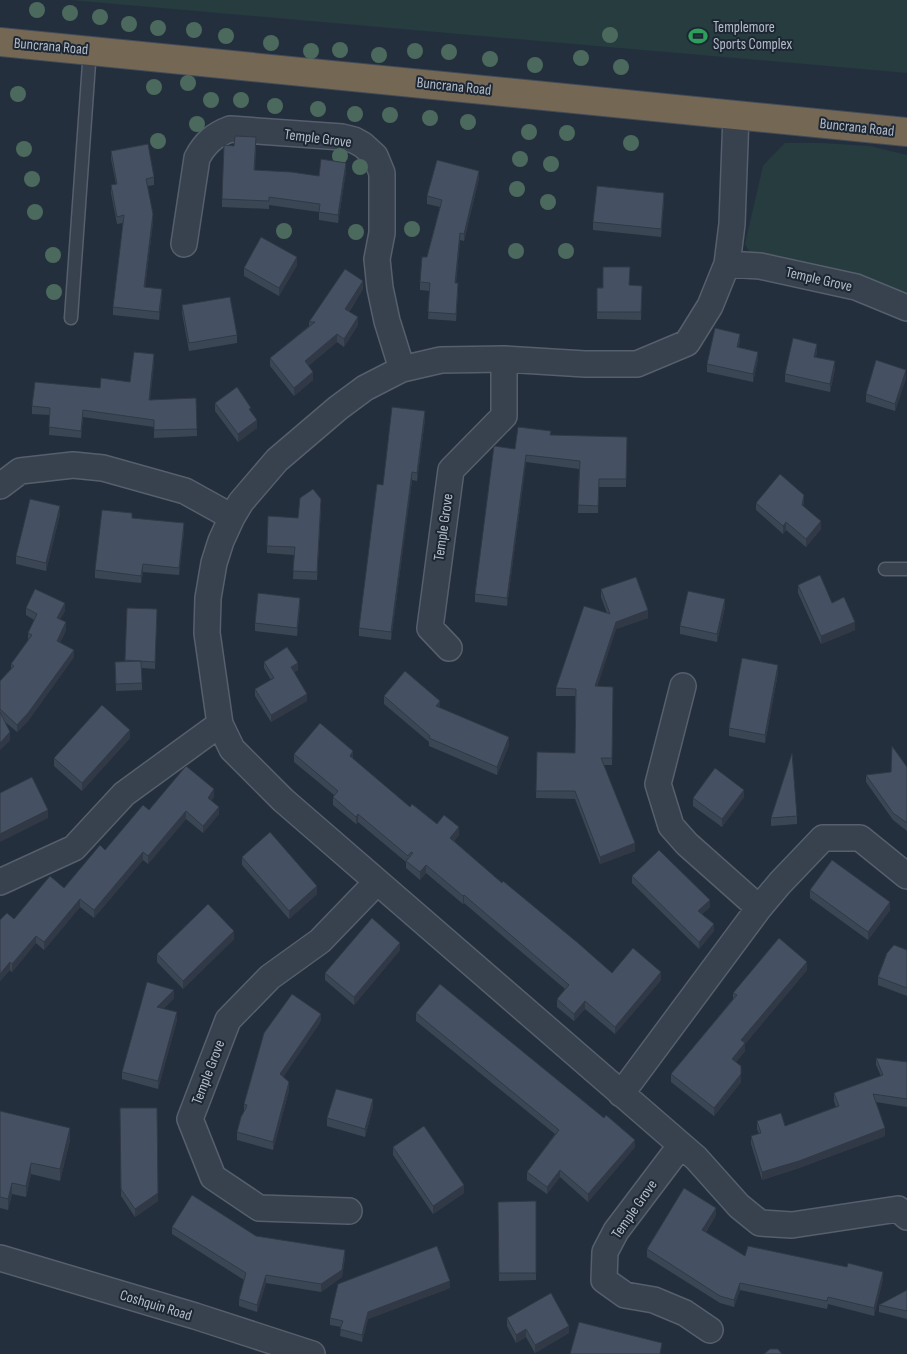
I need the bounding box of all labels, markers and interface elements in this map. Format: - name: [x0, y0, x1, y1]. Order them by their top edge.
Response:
- place label: Templemore Sports Complex: [713, 18, 792, 54]
- sports icon: Templemore Sports Complex: [687, 25, 709, 47]
- street label: Buncrana Road: [13, 34, 89, 59]
- street label: Buncrana Road: [416, 73, 492, 100]
- street label: Buncrana Road: [819, 114, 895, 141]
- street label: Temple Grove: [283, 125, 353, 152]
- street label: Temple Grove: [784, 263, 854, 296]
- street label: Temple Grove: [429, 492, 458, 562]
- street label: Temple Grove: [187, 1037, 229, 1107]
- street label: Temple Grove: [607, 1176, 662, 1242]
- street label: Coshquin Road: [118, 1286, 194, 1325]

